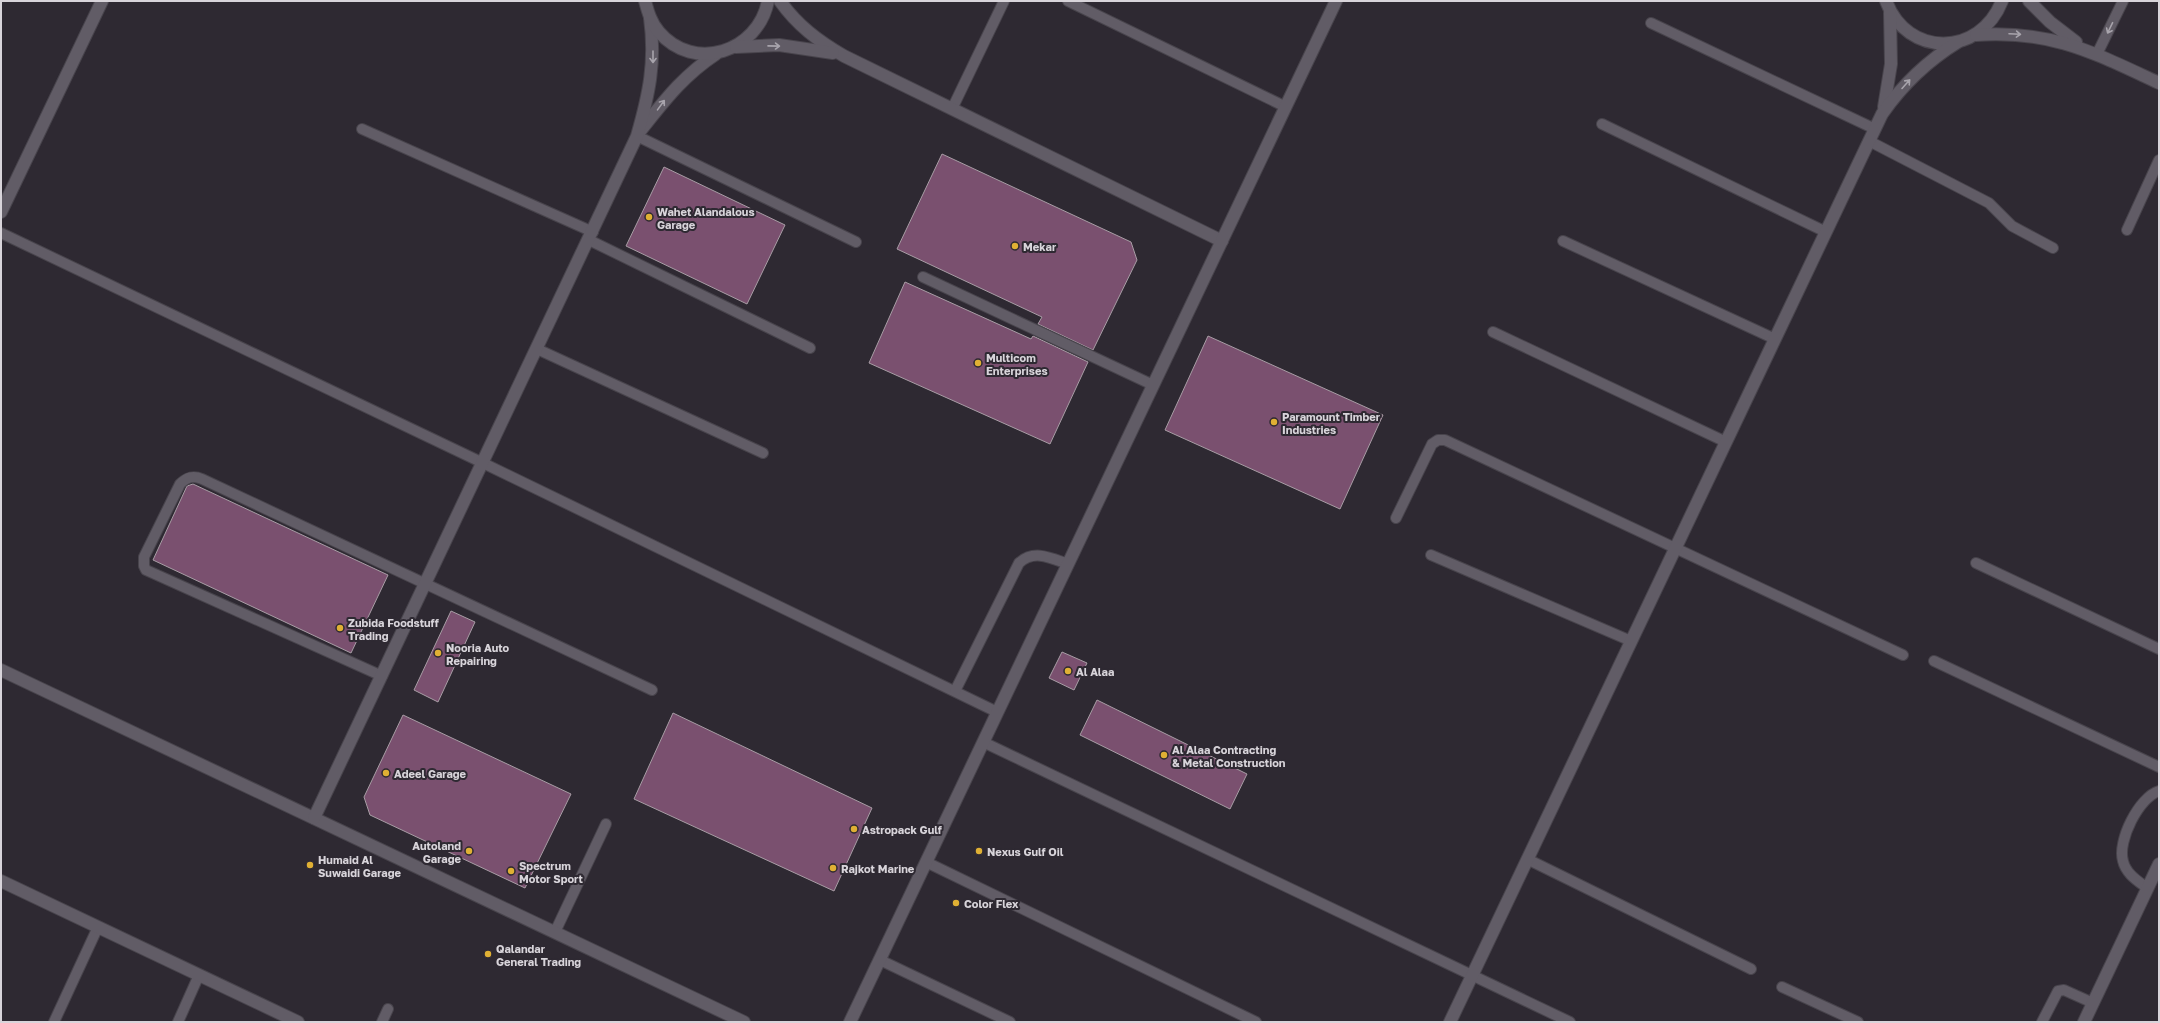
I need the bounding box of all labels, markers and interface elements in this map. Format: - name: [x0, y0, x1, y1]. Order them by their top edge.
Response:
- one-way arrow: [2106, 21, 2113, 33]
- one-way arrow: [2008, 31, 2021, 38]
- one-way arrow: [767, 42, 780, 49]
- one-way arrow: [649, 50, 657, 63]
- one-way arrow: [1901, 79, 1910, 89]
- one-way arrow: [657, 100, 665, 111]
- place label: Wahet Alandalous Garage: [657, 205, 755, 231]
- marker: Wahet Alandalous Garage: [644, 212, 654, 222]
- place label: Mekar: [1023, 240, 1057, 253]
- marker: Mekar: [1010, 241, 1020, 251]
- place label: Multicom Enterprises: [986, 351, 1048, 377]
- marker: Multicom Enterprises: [973, 358, 983, 368]
- place label: Paramount Timber Industries: [1282, 410, 1381, 436]
- marker: Paramount Timber Industries: [1269, 417, 1279, 427]
- place label: Zubida Foodstuff Trading: [348, 616, 439, 642]
- marker: Zubida Foodstuff Trading: [335, 623, 345, 633]
- place label: Nooria Auto Repairing: [446, 641, 510, 667]
- marker: Nooria Auto Repairing: [433, 648, 443, 658]
- place label: Al Alaa: [1076, 665, 1114, 678]
- marker: Al Alaa: [1063, 666, 1073, 676]
- place label: Al Alaa Contracting & Metal Construction: [1172, 743, 1286, 769]
- marker: Al Alaa Contracting & Metal Construction: [1159, 750, 1169, 760]
- place label: Adeel Garage: [394, 767, 467, 780]
- marker: Adeel Garage: [381, 768, 391, 778]
- place label: Astropack Gulf: [862, 823, 942, 836]
- marker: Astropack Gulf: [849, 824, 859, 834]
- place label: Autoland Garage: [412, 839, 462, 865]
- place label: Nexus Gulf Oil: [987, 845, 1064, 858]
- marker: Autoland Garage: [464, 846, 474, 856]
- marker: Nexus Gulf Oil: [974, 846, 984, 856]
- place label: Humaid Al Suwaidi Garage: [318, 853, 401, 879]
- place label: Spectrum Motor Sport: [519, 859, 584, 885]
- marker: Humaid Al Suwaidi Garage: [305, 860, 315, 870]
- place label: Rajkot Marine: [841, 862, 915, 875]
- marker: Rajkot Marine: [828, 863, 838, 873]
- marker: Spectrum Motor Sport: [506, 866, 516, 876]
- place label: Color Flex: [964, 897, 1019, 910]
- marker: Color Flex: [951, 898, 961, 908]
- place label: Qalandar General Trading: [496, 942, 581, 968]
- marker: Qalandar General Trading: [483, 949, 493, 959]

